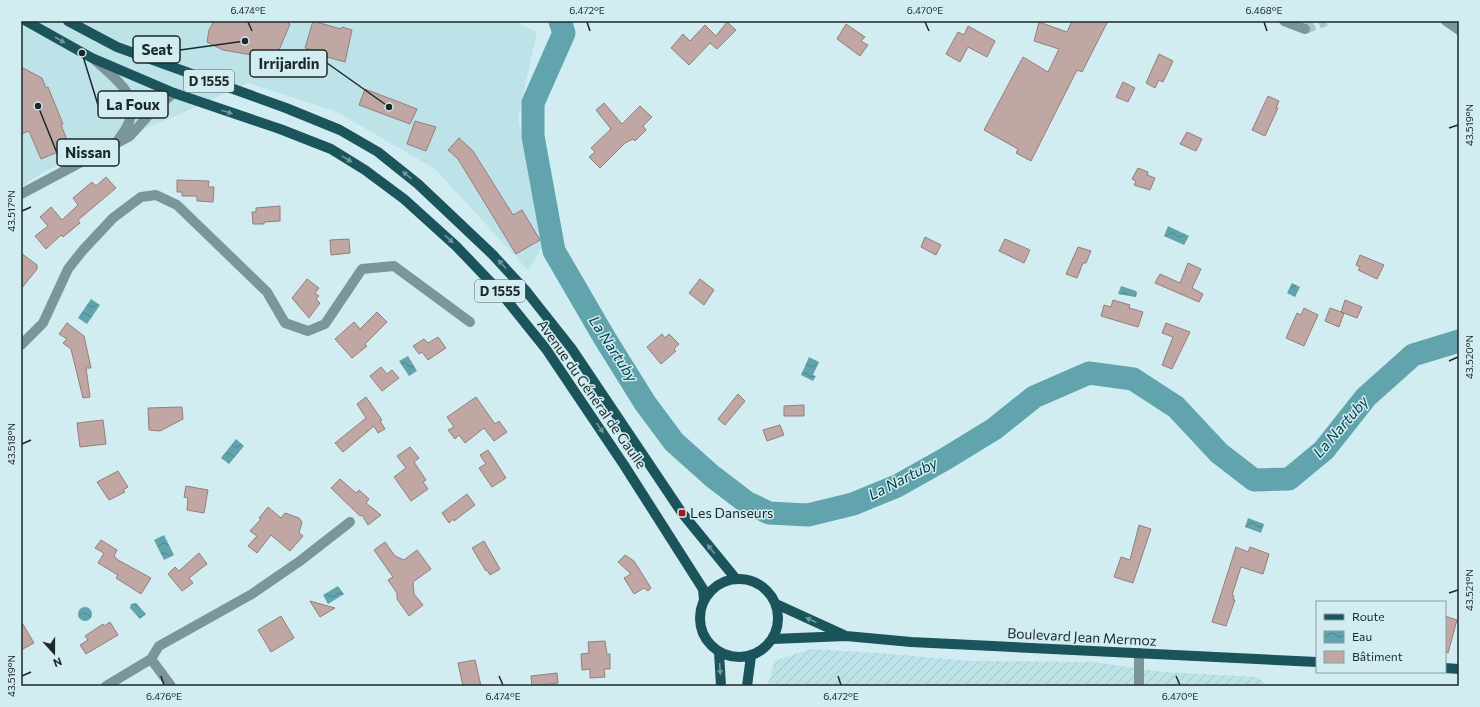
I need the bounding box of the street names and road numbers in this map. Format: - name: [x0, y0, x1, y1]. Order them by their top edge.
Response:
- road number: D 1555: [184, 70, 234, 92]
- road number: D 1555: [475, 280, 525, 302]
- street label: Avenue du Général de Gaulle: [534, 316, 650, 472]
- street label: Boulevard Jean Mermoz: [1007, 624, 1157, 649]

